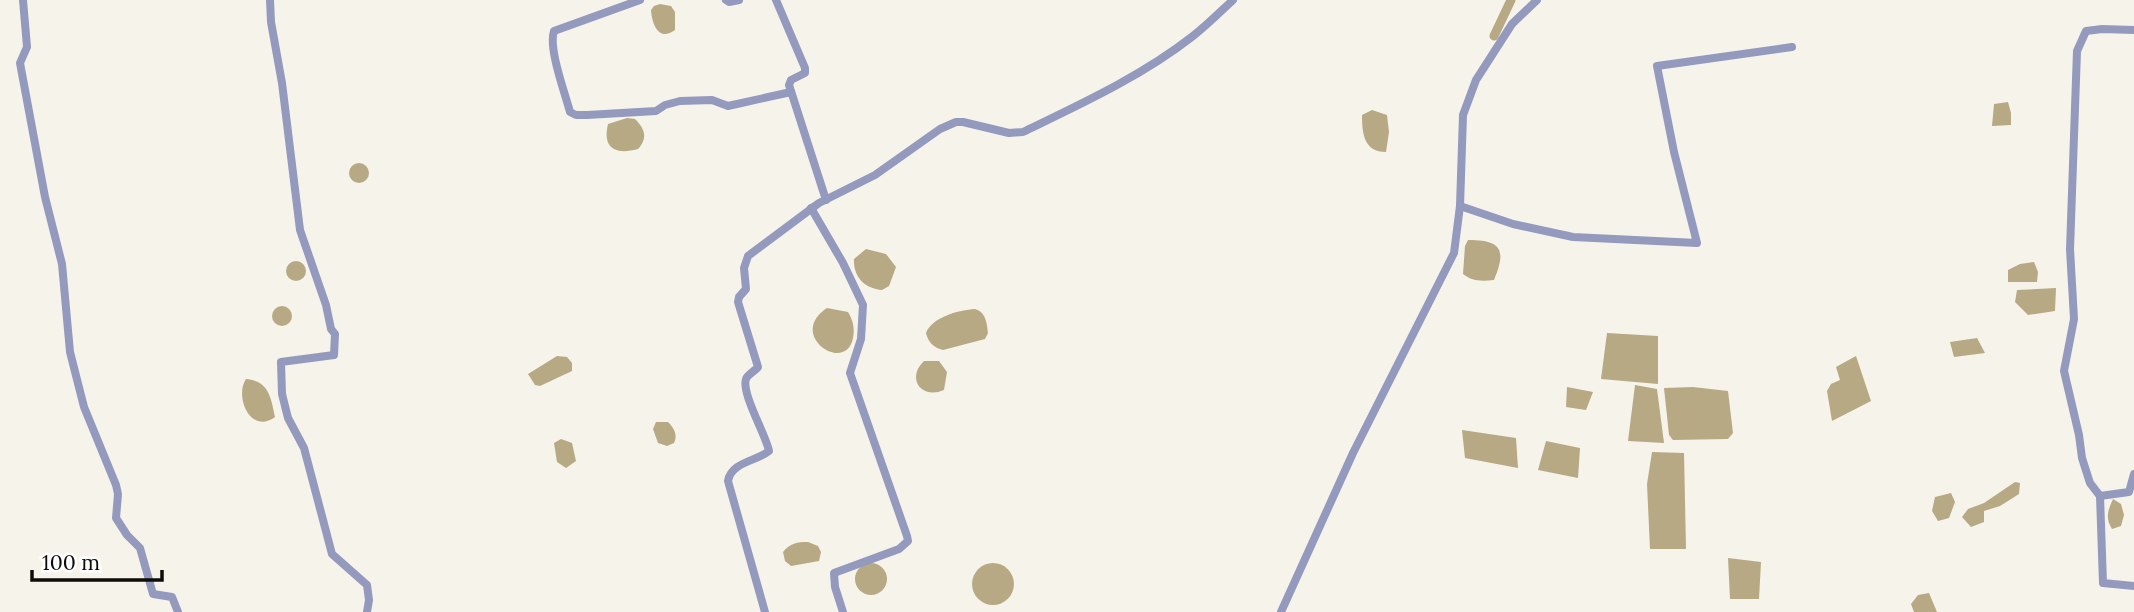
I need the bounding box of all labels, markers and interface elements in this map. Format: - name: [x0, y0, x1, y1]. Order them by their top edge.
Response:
- scale bar: [32, 538, 161, 582]
- text: 100 m: [42, 549, 100, 576]

